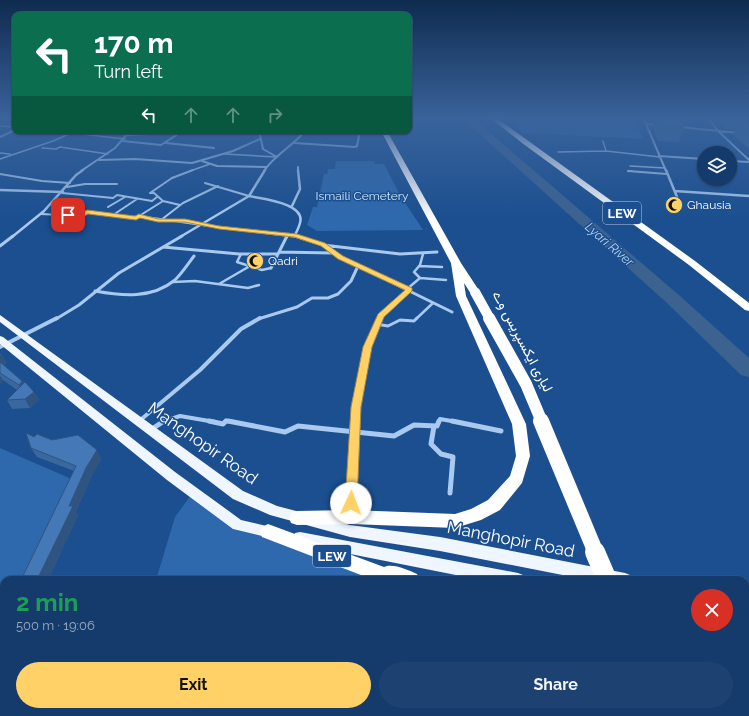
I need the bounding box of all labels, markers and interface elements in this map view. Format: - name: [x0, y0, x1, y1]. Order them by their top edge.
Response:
- text: 170 m: [94, 27, 174, 60]
- icon: left: [28, 28, 80, 80]
- text: Turn left: [94, 61, 163, 82]
- icon: left: [138, 104, 160, 126]
- icon: ahead: [180, 104, 202, 126]
- icon: ahead: [222, 104, 244, 126]
- icon: right: [264, 104, 286, 126]
- map controls: [697, 146, 737, 186]
- button: layers: [697, 146, 737, 186]
- park label: Ismaili Cemetery: [316, 189, 409, 203]
- mosque icon: Ghausia: [664, 195, 684, 215]
- pin: [51, 198, 85, 232]
- place label: Ghausia: [687, 198, 731, 212]
- road number: LEW: [603, 202, 641, 224]
- icon: arrive: [57, 204, 79, 226]
- water label: Lyari River: [582, 219, 637, 270]
- mosque icon: Qadri: [245, 251, 265, 271]
- place label: Qadri: [268, 254, 298, 268]
- street label: لیاری ایکسپریس وے: [488, 288, 556, 395]
- street label: Manghopir Road: [144, 398, 262, 488]
- position arrow: [330, 482, 372, 524]
- street label: Manghopir Road: [446, 517, 576, 561]
- road number: LEW: [313, 545, 351, 567]
- text: 2 min: [16, 588, 78, 617]
- button: close: [691, 589, 733, 631]
- text: 500 m · 19:06: [16, 618, 95, 633]
- button: Exit: [16, 662, 371, 708]
- button: Share: [379, 662, 733, 708]

